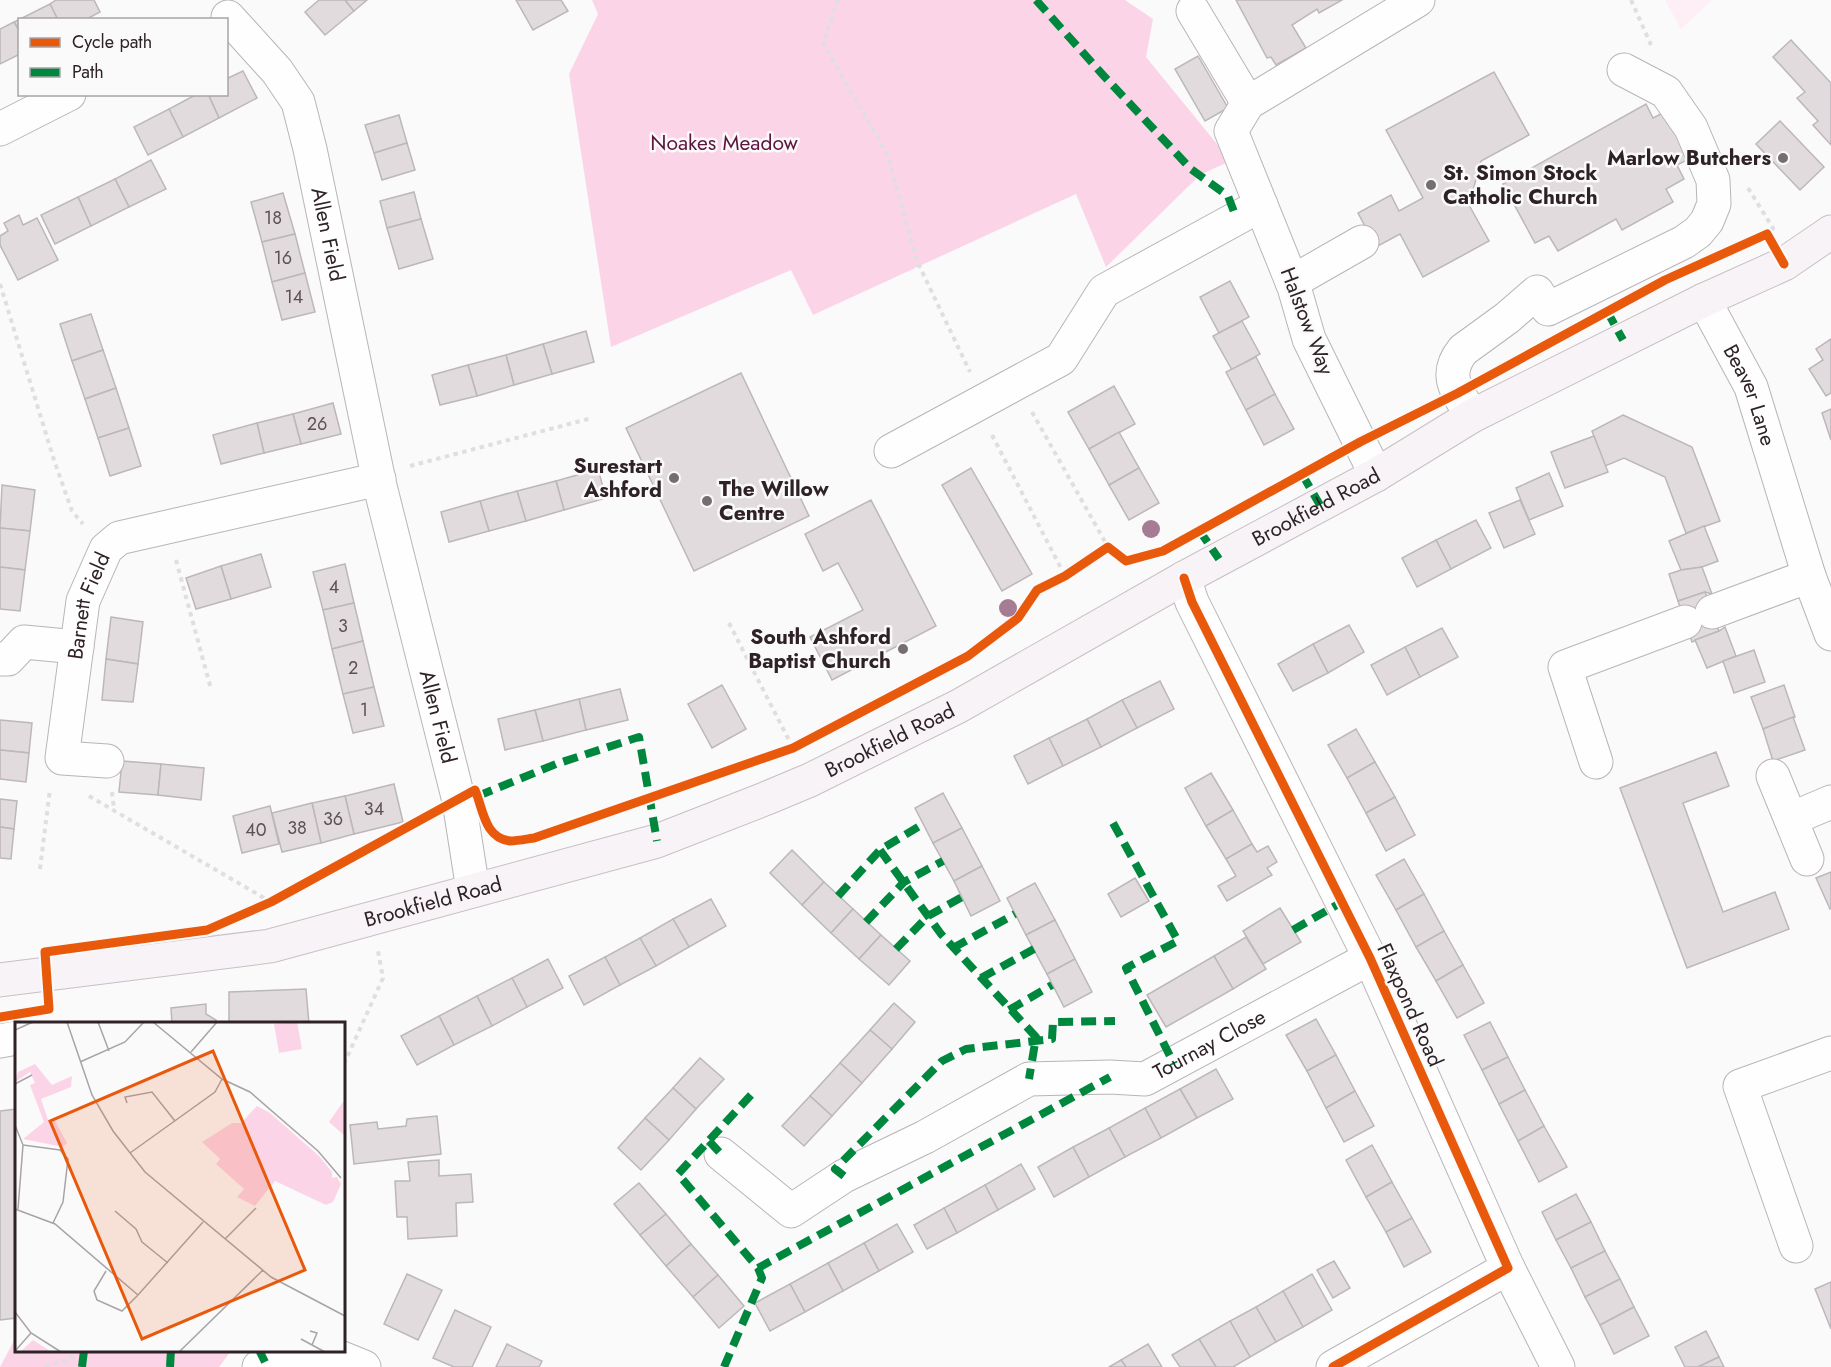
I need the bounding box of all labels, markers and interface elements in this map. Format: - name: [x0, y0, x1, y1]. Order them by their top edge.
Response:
- legend: [18, 18, 228, 96]
- text: Cycle path: [72, 29, 152, 55]
- text: Path: [72, 59, 104, 85]
- park label: Noakes Meadow: [650, 128, 799, 158]
- place label: Marlow Butchers: [1607, 143, 1771, 173]
- marker: Marlow Butchers: [1776, 151, 1790, 165]
- place label: St. Simon Stock Catholic Church: [1443, 158, 1598, 212]
- marker: St. Simon Stock Catholic Church: [1424, 178, 1438, 192]
- street label: Allen Field: [303, 185, 352, 284]
- house number: 18: [264, 205, 282, 231]
- house number: 16: [274, 245, 292, 271]
- street label: Halstow Way: [1273, 263, 1342, 380]
- house number: 14: [285, 284, 303, 310]
- street label: Beaver Lane: [1716, 339, 1783, 450]
- house number: 26: [307, 411, 327, 437]
- place label: Surestart Ashford: [574, 451, 662, 505]
- street label: Brookfield Road: [1247, 460, 1386, 554]
- marker: Surestart Ashford: [667, 471, 681, 485]
- place label: The Willow Centre: [719, 474, 830, 528]
- marker: The Willow Centre: [700, 494, 714, 508]
- street label: Barnett Field: [60, 547, 118, 661]
- house number: 4: [329, 574, 339, 600]
- house number: 3: [338, 613, 348, 639]
- place label: South Ashford Baptist Church: [748, 622, 891, 676]
- marker: South Ashford Baptist Church: [896, 642, 910, 656]
- house number: 2: [348, 655, 358, 681]
- street label: Allen Field: [412, 667, 464, 767]
- street label: Brookfield Road: [820, 695, 960, 785]
- house number: 1: [360, 697, 368, 723]
- house number: 34: [364, 796, 384, 822]
- house number: 36: [323, 806, 343, 832]
- house number: 38: [287, 815, 307, 841]
- house number: 40: [245, 817, 267, 843]
- street label: Brookfield Road: [361, 869, 505, 935]
- street label: Flaxpond Road: [1369, 938, 1451, 1072]
- street label: Tournay Close: [1148, 1002, 1271, 1087]
- inset map: [15, 1022, 345, 1352]

